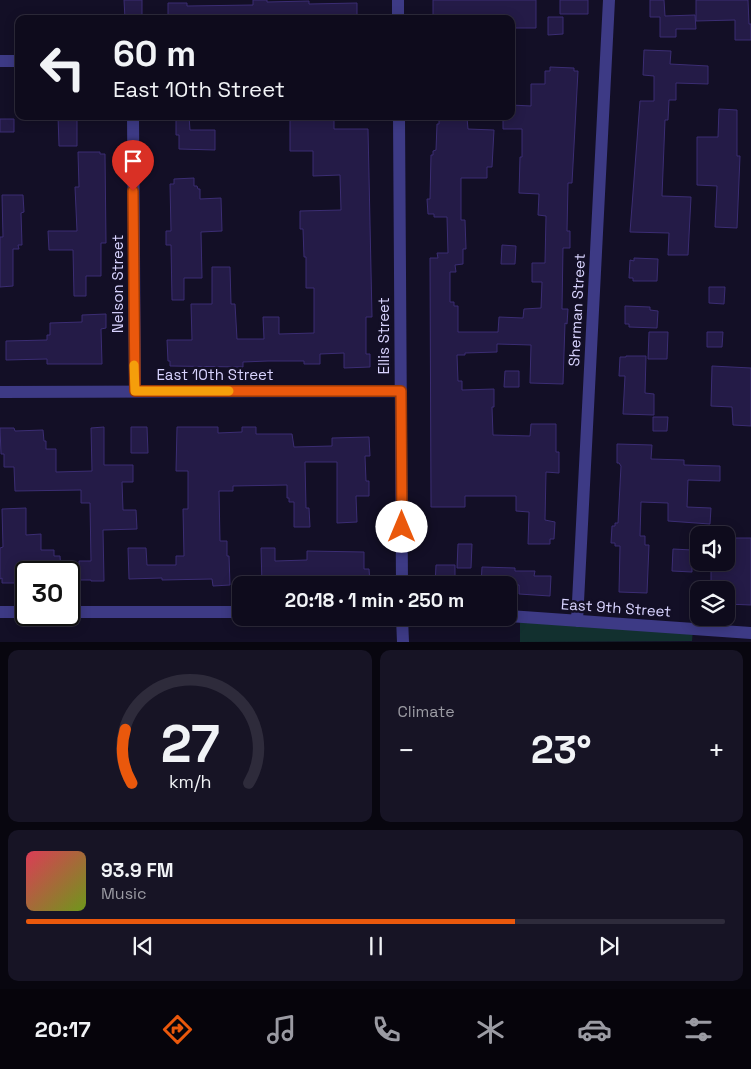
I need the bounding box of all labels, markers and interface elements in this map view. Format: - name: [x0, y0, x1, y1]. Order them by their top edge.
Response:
- text: 60 m: [113, 32, 196, 76]
- icon: left: [30, 35, 95, 100]
- text: East 10th Street: [113, 75, 285, 103]
- pin: [112, 140, 154, 191]
- icon: arrive: [119, 147, 147, 175]
- street label: Nelson Street: [108, 235, 127, 333]
- street label: Sherman Street: [564, 253, 589, 367]
- street label: Ellis Street: [374, 297, 393, 375]
- street label: East 10th Street: [156, 365, 274, 384]
- position arrow: [375, 500, 427, 552]
- map controls: [690, 526, 735, 626]
- button: sound: [690, 526, 735, 571]
- speed limit sign: 30: [15, 561, 80, 626]
- button: layers: [690, 581, 735, 626]
- text: 20:18 · 1 min · 250 m: [285, 588, 464, 613]
- street label: East 9th Street: [560, 594, 672, 621]
- text: Climate: [398, 701, 455, 722]
- text: 27: [160, 711, 219, 777]
- text: 23°: [531, 726, 592, 774]
- text: −: [398, 732, 415, 768]
- text: +: [708, 732, 725, 768]
- text: km/h: [168, 770, 211, 793]
- text: 93.9 FM: [101, 858, 173, 883]
- text: Music: [101, 883, 147, 904]
- icon: previous: [129, 932, 157, 960]
- icon: pause: [362, 932, 390, 960]
- icon: next: [595, 932, 623, 960]
- icon: directions: [160, 1012, 195, 1047]
- icon: music: [264, 1012, 299, 1047]
- icon: phone: [369, 1012, 404, 1047]
- icon: climate: [473, 1012, 508, 1047]
- icon: car: [577, 1012, 612, 1047]
- icon: filters: [681, 1012, 716, 1047]
- text: 20:17: [35, 1015, 91, 1043]

